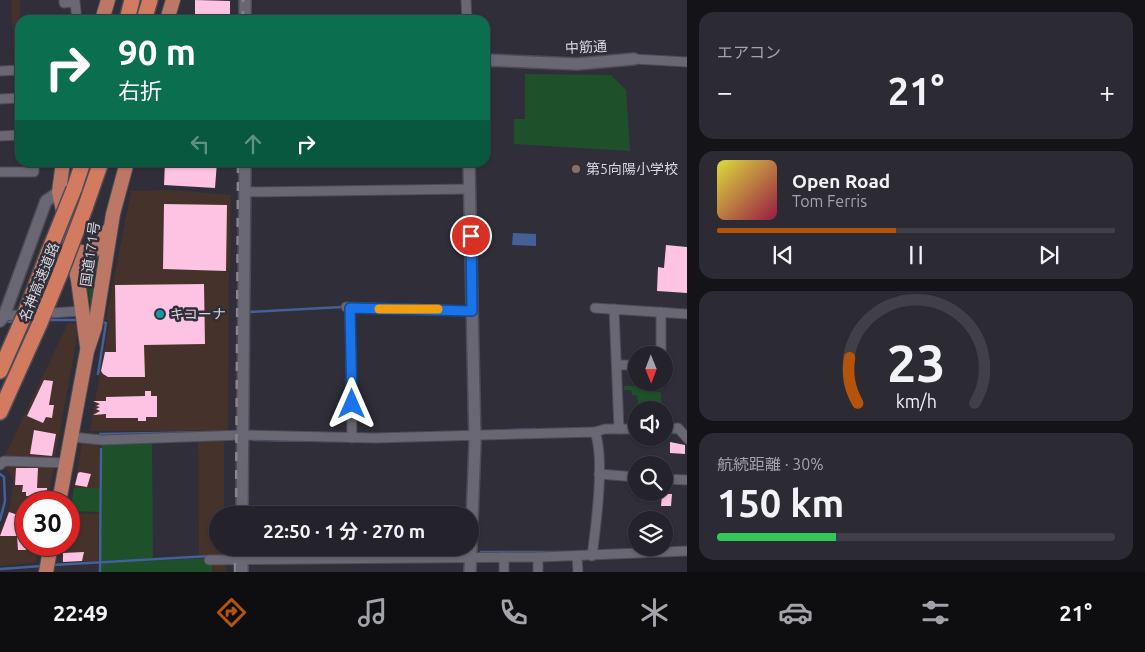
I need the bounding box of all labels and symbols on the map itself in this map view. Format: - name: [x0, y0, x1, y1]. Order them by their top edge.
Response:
- street label: 中筋通: [565, 38, 607, 56]
- place label: 第5向陽小学校: [586, 161, 678, 177]
- marker: 第5向陽小学校: [570, 163, 582, 175]
- pin: [450, 215, 492, 257]
- street label: 国道171号: [78, 220, 102, 288]
- street label: 名神高速道路: [16, 240, 62, 324]
- place label: キコーナ: [170, 306, 226, 322]
- marker: キコーナ: [154, 308, 166, 320]
- north arrow: [628, 346, 672, 391]
- position arrow: [325, 377, 377, 429]
- speed limit sign: 30: [15, 491, 80, 556]

